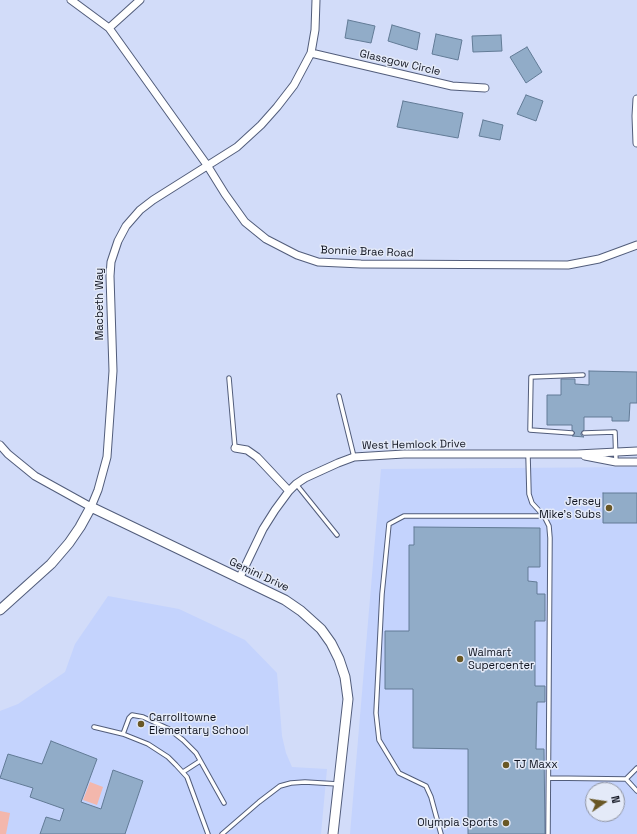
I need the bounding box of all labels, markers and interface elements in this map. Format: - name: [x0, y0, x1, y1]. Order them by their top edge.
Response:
- street label: Glassgow Circle: [358, 47, 442, 79]
- street label: Bonnie Brae Road: [320, 244, 414, 260]
- street label: Macbeth Way: [93, 268, 107, 340]
- street label: West Hemlock Drive: [362, 437, 466, 453]
- place label: Jersey Mike's Subs: [539, 495, 601, 521]
- marker: Jersey Mike's Subs: [604, 503, 614, 513]
- street label: Gemini Drive: [227, 555, 291, 595]
- place label: Walmart Supercenter: [468, 646, 534, 672]
- marker: Walmart Supercenter: [455, 654, 465, 664]
- place label: Carrolltowne Elementary School: [149, 711, 248, 737]
- marker: Carrolltowne Elementary School: [136, 719, 146, 729]
- place label: TJ Maxx: [514, 758, 558, 772]
- marker: TJ Maxx: [501, 760, 511, 770]
- north arrow: [585, 782, 625, 822]
- text: N: [608, 794, 623, 805]
- place label: Olympia Sports: [417, 816, 498, 830]
- marker: Olympia Sports: [501, 818, 511, 828]

